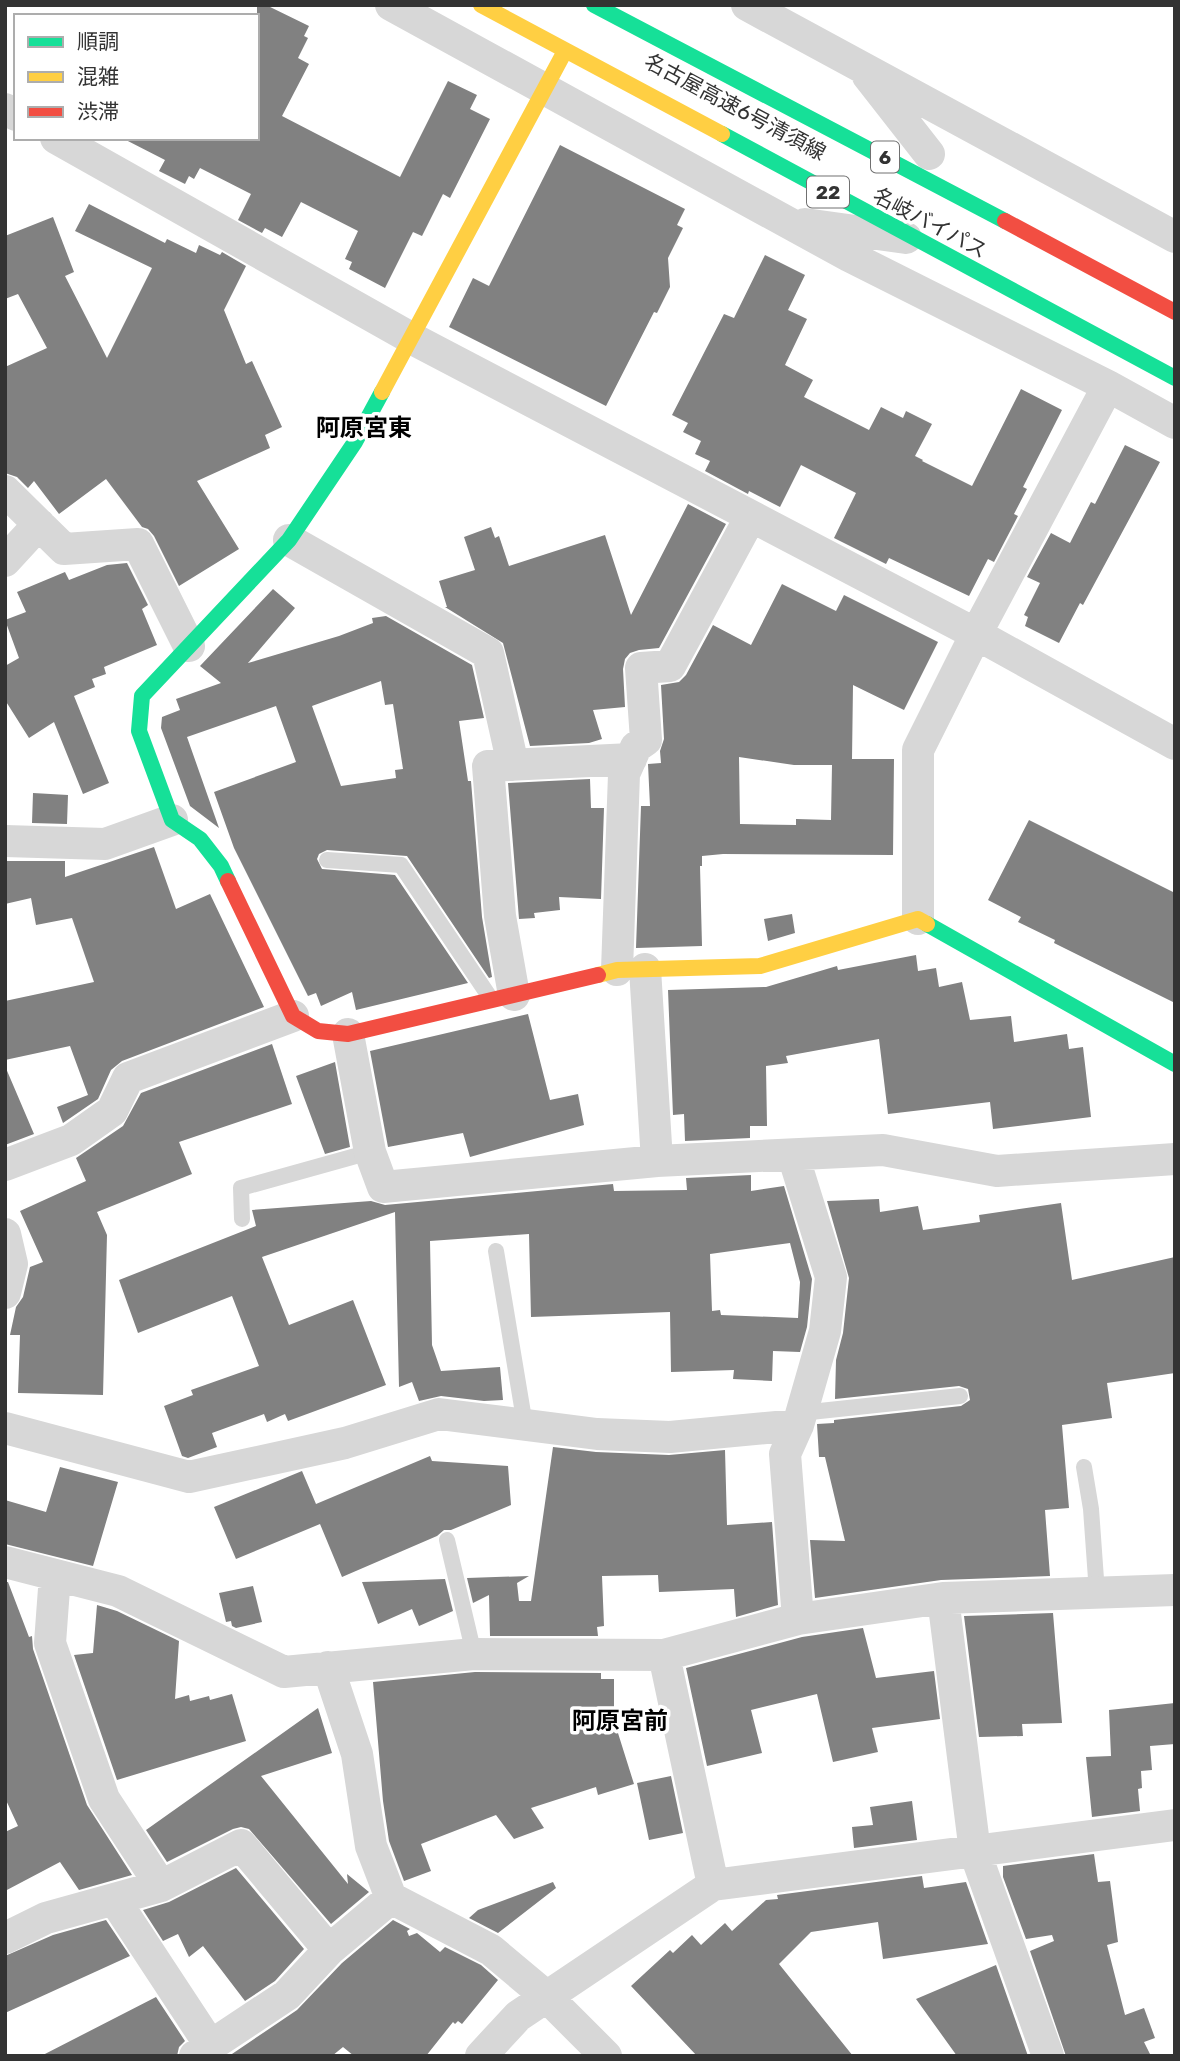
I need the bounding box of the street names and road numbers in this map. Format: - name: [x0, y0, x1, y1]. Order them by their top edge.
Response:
- street label: 名古屋高速6号清須線: [640, 48, 830, 165]
- road number: 6: [871, 141, 899, 172]
- road number: 22: [807, 176, 849, 208]
- street label: 名岐バイパス: [869, 182, 992, 263]

